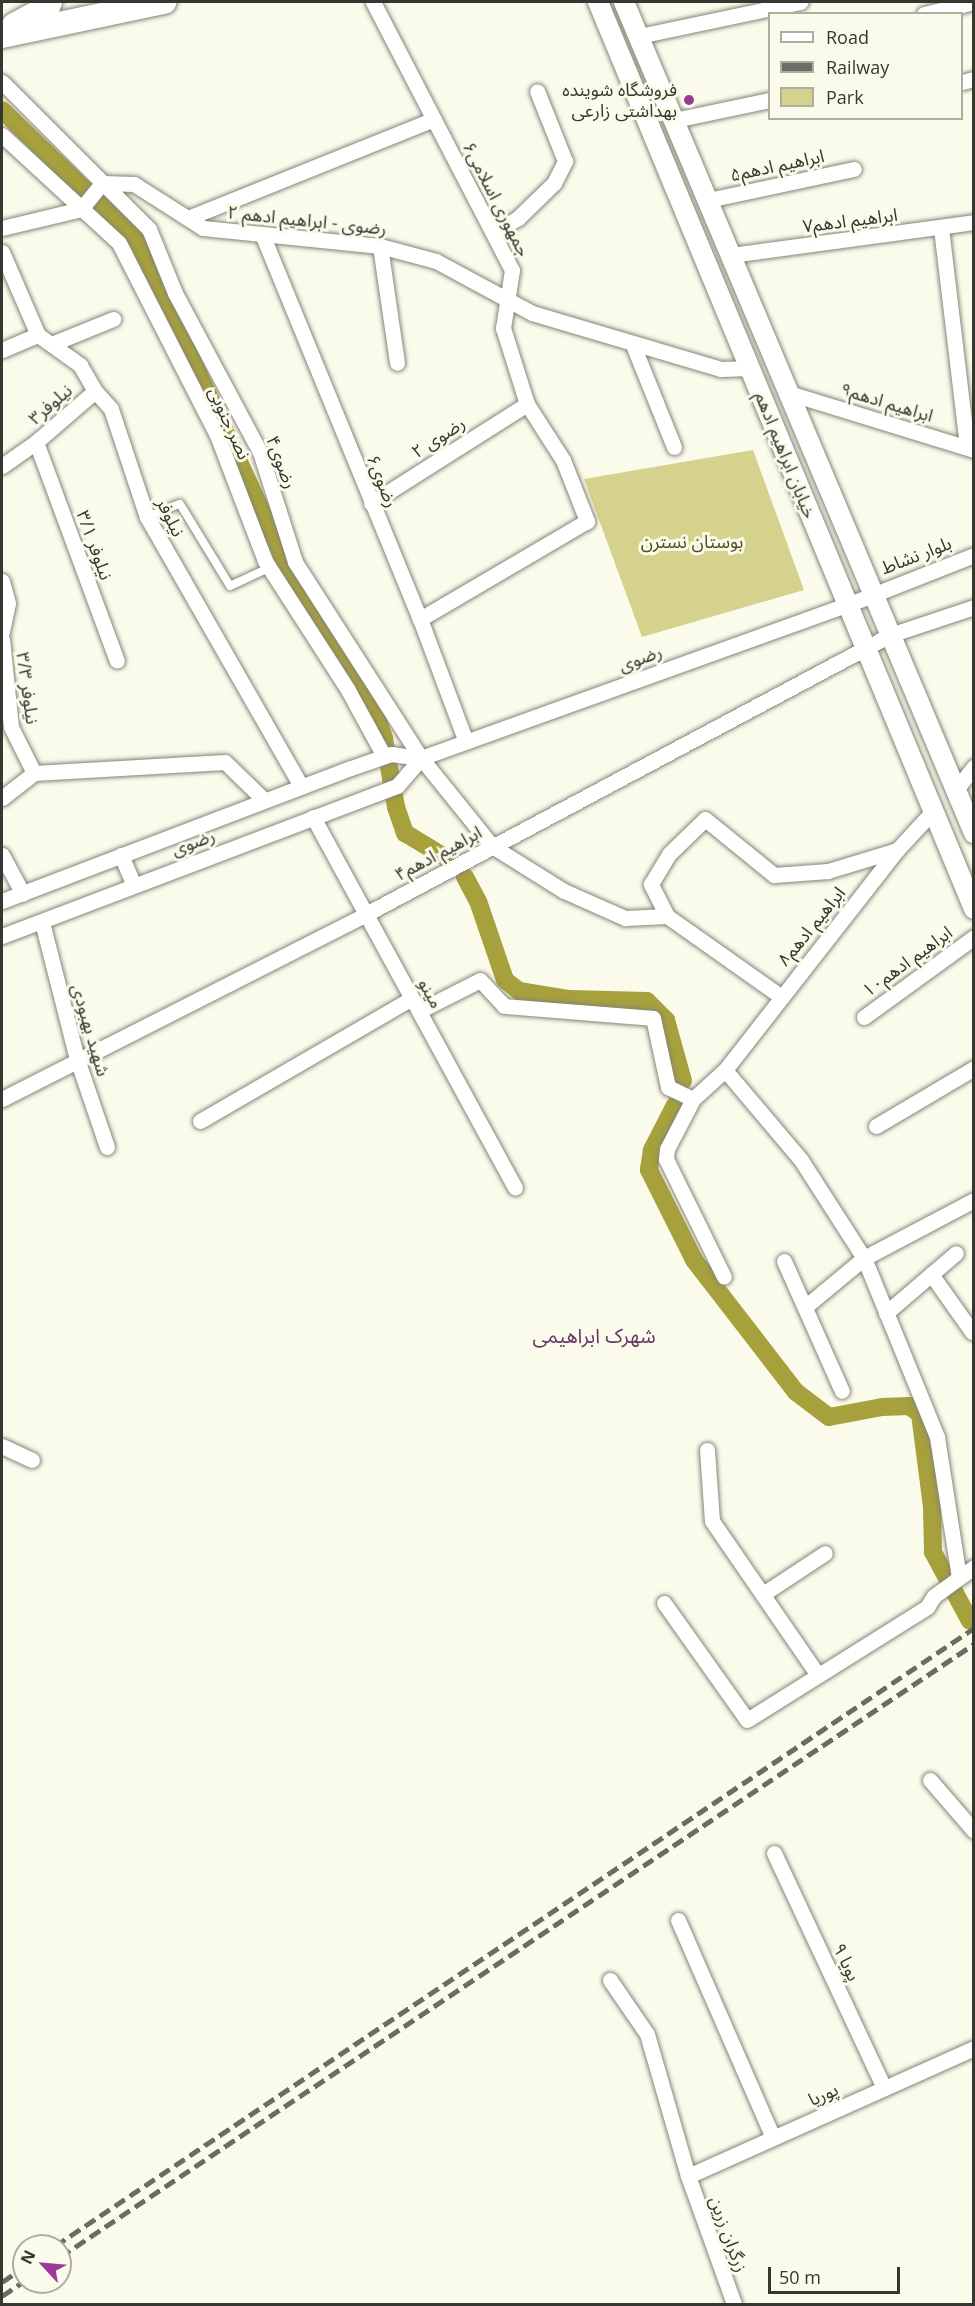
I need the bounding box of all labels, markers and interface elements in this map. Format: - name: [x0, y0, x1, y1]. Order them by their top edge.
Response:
- legend: [768, 12, 963, 120]
- text: Road: [826, 25, 869, 49]
- text: Railway: [826, 55, 889, 79]
- place label: فروشگاه شوینده بهداشتی زارعی: [562, 79, 677, 122]
- text: Park: [826, 85, 864, 109]
- marker: فروشگاه شوینده بهداشتی زارعی: [682, 93, 696, 107]
- street label: جمهوری اسلامی۶: [459, 138, 535, 260]
- street label: ابراهیم ادهم۵: [728, 145, 826, 185]
- street label: رضوی - ابراهیم ادهم ۲: [226, 201, 388, 239]
- street label: ابراهیم ادهم۷: [801, 203, 899, 237]
- street label: ابراهیم ادهم۹: [838, 378, 936, 426]
- street label: نیلوفر۳: [24, 379, 76, 429]
- street label: نصر جنوبی: [204, 383, 256, 463]
- street label: خیابان ابراهیم ادهم: [751, 388, 821, 522]
- street label: رضوی ۲: [407, 412, 469, 462]
- street label: رضوی۴: [262, 433, 302, 491]
- street label: رضوی۶: [363, 452, 403, 510]
- street label: نیلوفر: [152, 494, 190, 540]
- street label: نیلوفر ۳/۱: [72, 507, 118, 583]
- park label: بوستان نسترن: [641, 530, 743, 552]
- street label: بلوار نشاط: [878, 532, 954, 578]
- street label: رضوی: [615, 640, 665, 676]
- street label: نیلوفر ۳/۳: [12, 651, 44, 725]
- street label: ابراهیم ادهم۴: [391, 821, 485, 885]
- street label: رضوی: [168, 824, 218, 860]
- street label: ابراهیم ادهم۸: [773, 882, 849, 970]
- street label: ابراهیم ادهم۱۰: [858, 921, 956, 1001]
- street label: مینو: [414, 974, 448, 1012]
- street label: شهید بهبودی: [68, 981, 114, 1079]
- district label: شهرک ابراهیمی: [532, 1323, 656, 1347]
- street label: پویا ۹: [829, 1940, 865, 1984]
- street label: پوریا: [805, 2078, 841, 2110]
- street label: زرگران زرین: [705, 2193, 753, 2275]
- north arrow: [12, 2234, 72, 2294]
- text: N: [15, 2246, 40, 2268]
- scale bar: [771, 2255, 903, 2293]
- text: 50 m: [779, 2265, 821, 2289]

